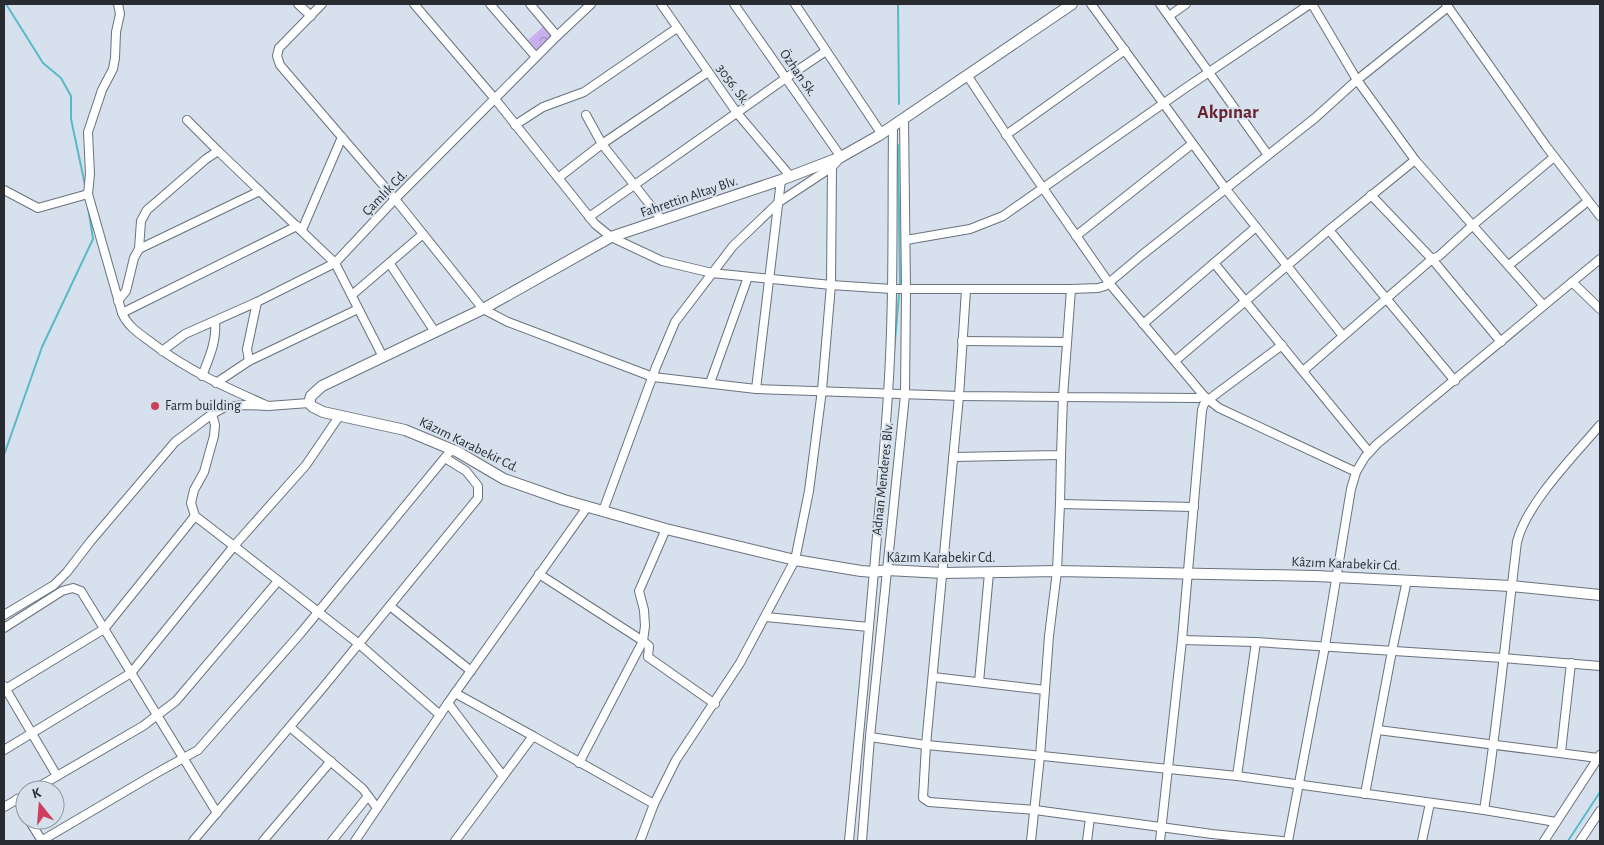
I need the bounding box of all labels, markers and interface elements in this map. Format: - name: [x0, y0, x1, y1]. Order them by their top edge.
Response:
- street label: Özhan Sk.: [777, 45, 822, 99]
- street label: 3056. Sk.: [713, 62, 753, 108]
- district label: Akpınar: [1197, 103, 1259, 122]
- street label: Çamlık Cd.: [360, 167, 410, 219]
- street label: Fahrettin Altay Blv.: [639, 174, 739, 220]
- place label: Farm building: [165, 399, 241, 413]
- marker: Farm building: [149, 400, 161, 412]
- street label: Kâzım Karabekir Cd.: [417, 415, 521, 475]
- street label: Adnan Menderes Blv.: [870, 422, 896, 536]
- street label: Kâzım Karabekir Cd.: [886, 551, 996, 565]
- street label: Kâzım Karabekir Cd.: [1291, 555, 1401, 573]
- north arrow: [15, 780, 65, 830]
- text: K: [31, 785, 43, 801]

